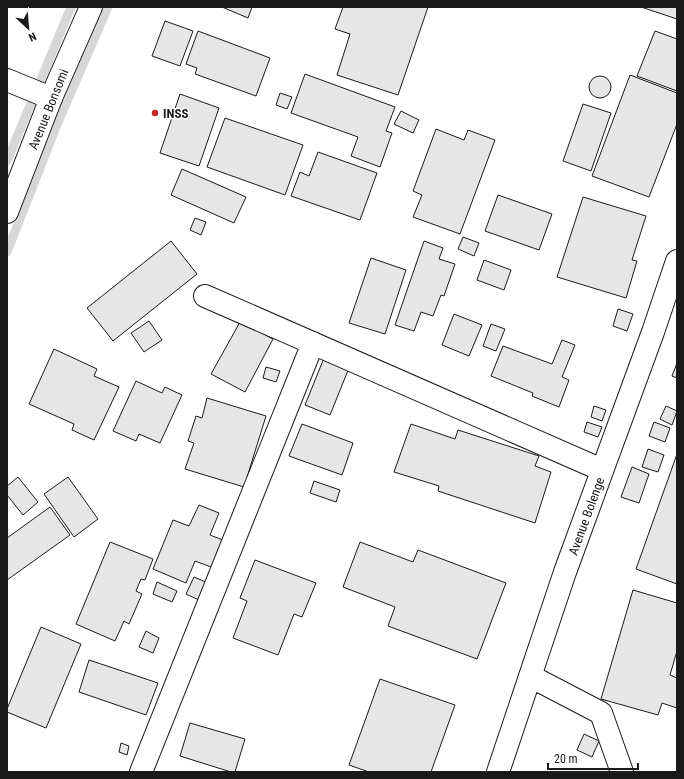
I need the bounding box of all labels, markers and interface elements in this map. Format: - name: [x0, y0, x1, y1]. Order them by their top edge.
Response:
- north arrow: [8, 8, 48, 48]
- text: N: [26, 29, 38, 44]
- street label: Avenue Bonsomi: [25, 67, 71, 152]
- place label: INSS: [163, 106, 189, 121]
- marker: INSS: [150, 108, 160, 118]
- street label: Avenue Bolenge: [565, 475, 608, 557]
- scale bar: [548, 745, 638, 771]
- text: 20 m: [554, 752, 578, 766]

